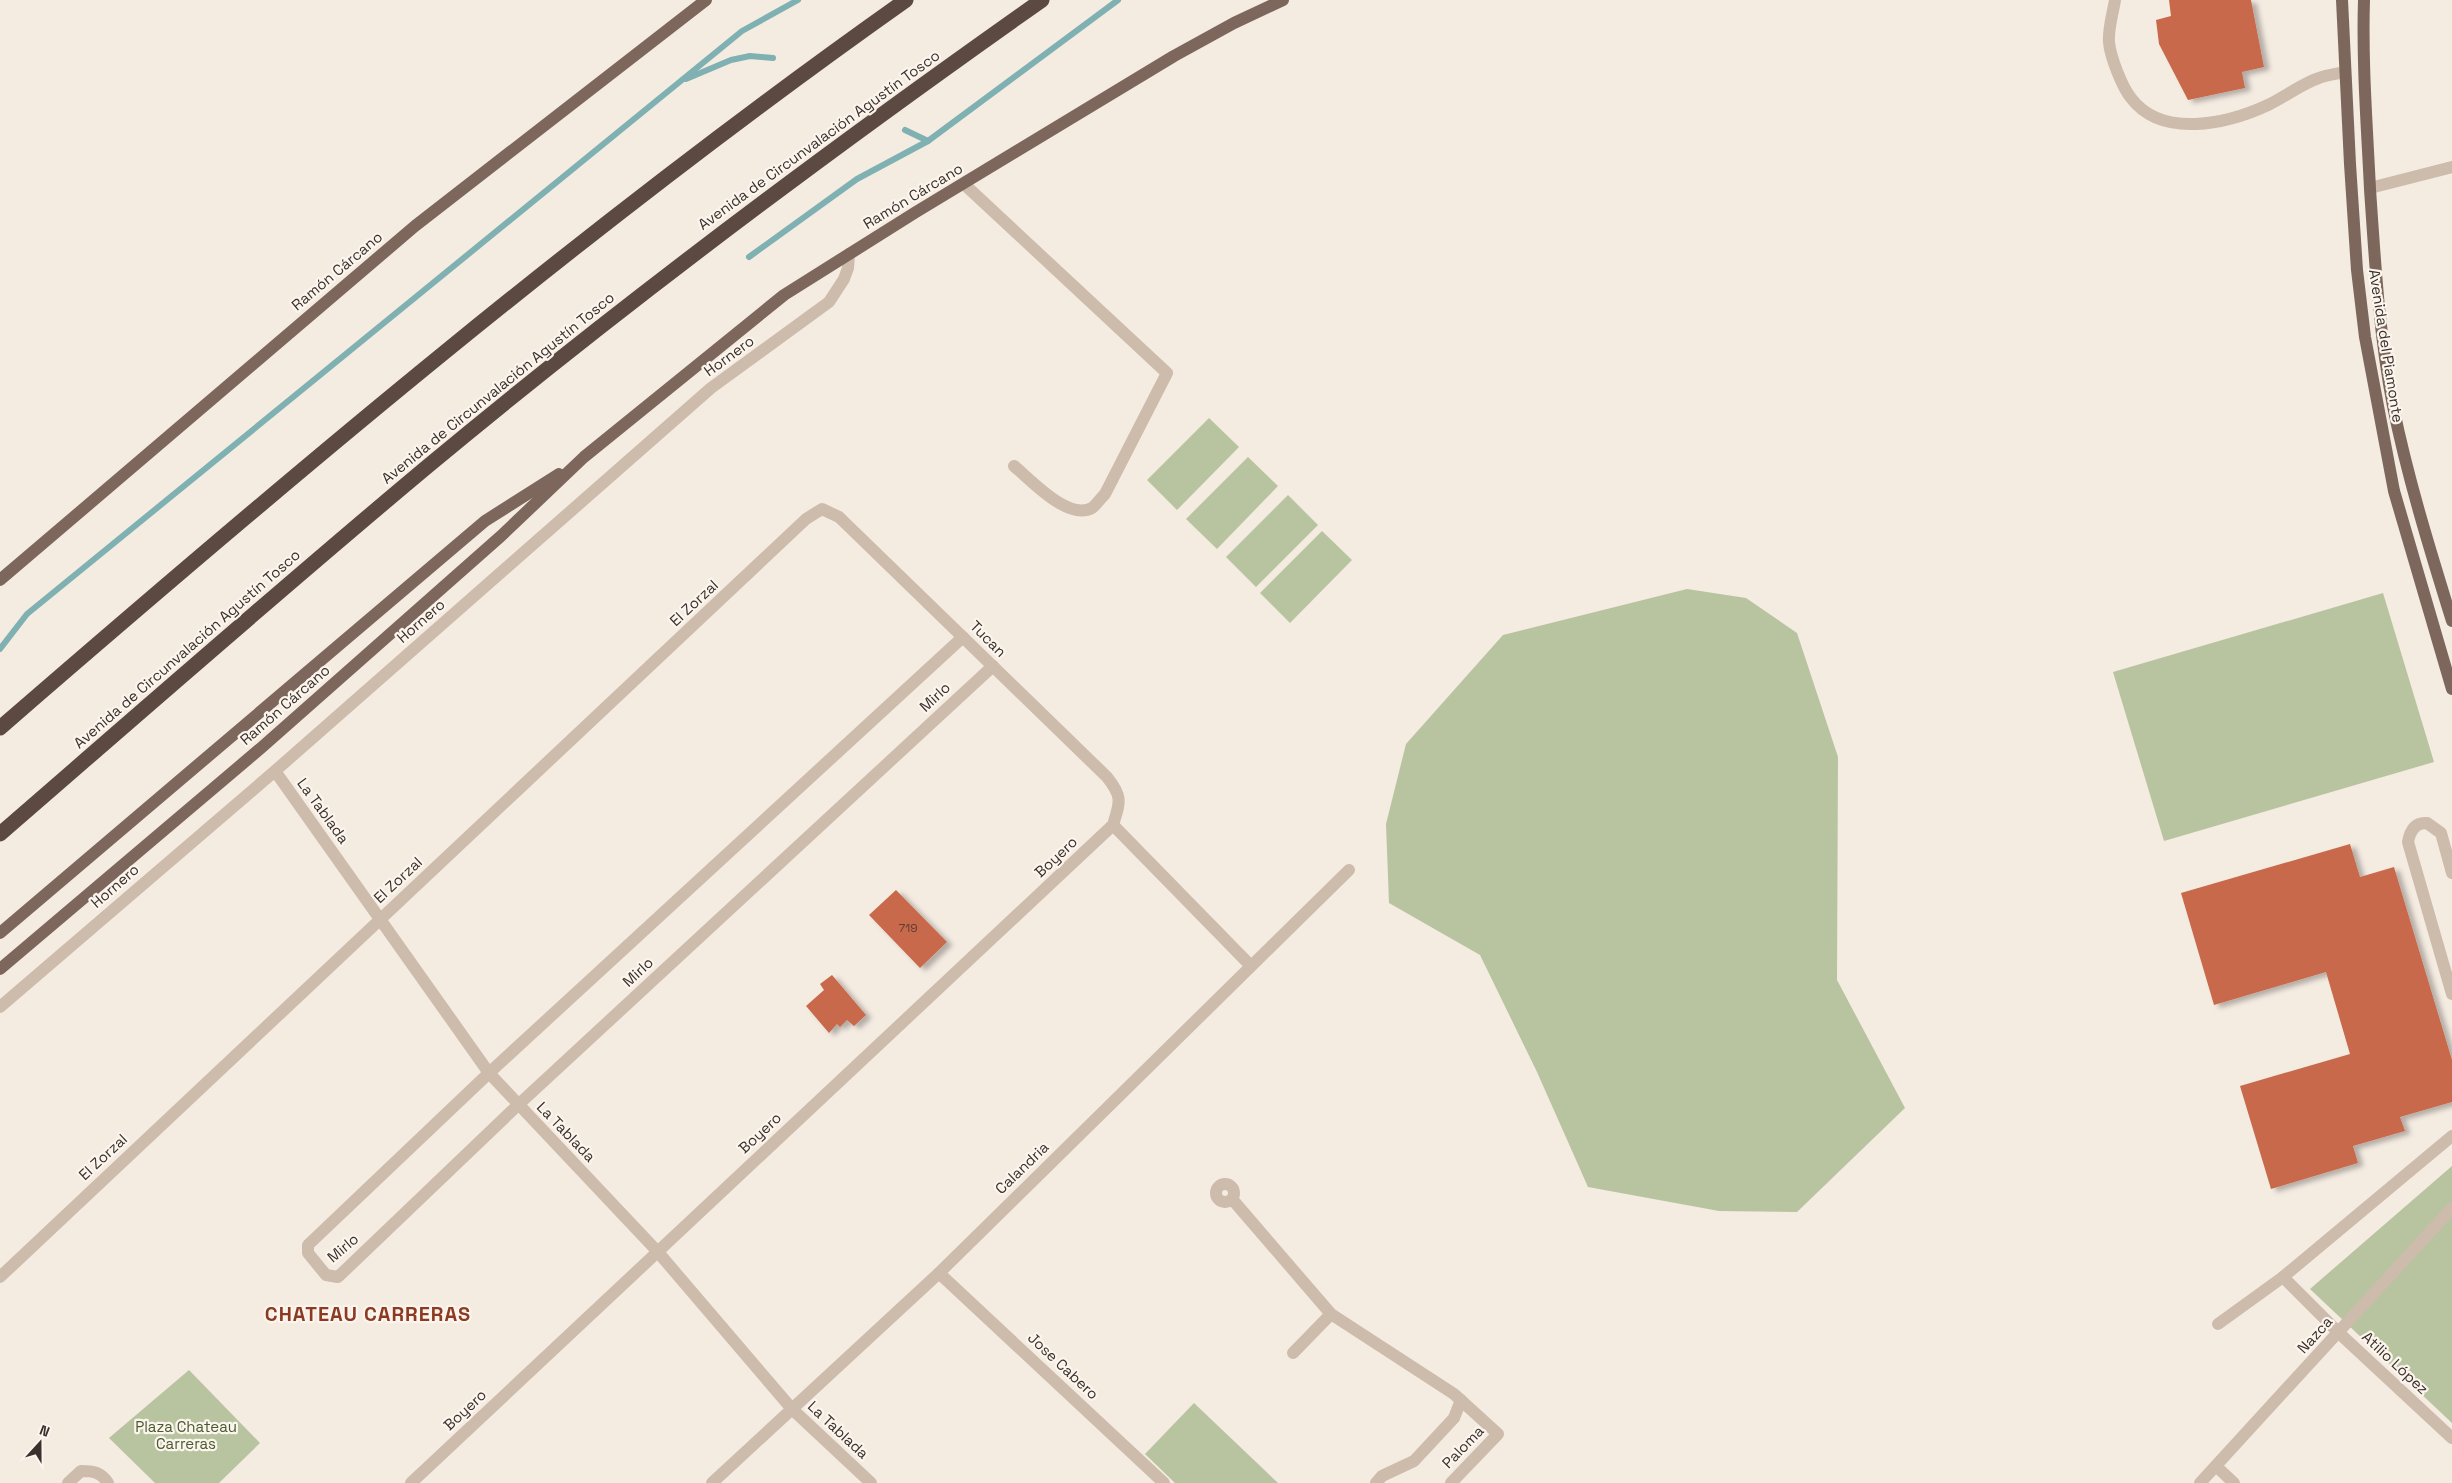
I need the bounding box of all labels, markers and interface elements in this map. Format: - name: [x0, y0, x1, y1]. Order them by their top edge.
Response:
- street label: Avenida de Circunvalación Agustín Tosco: [694, 45, 943, 234]
- street label: Ramón Cárcano: [859, 158, 966, 233]
- street label: Ramón Cárcano: [287, 227, 386, 314]
- street label: Avenida del Piamonte: [2365, 268, 2408, 424]
- street label: Avenida de Circunvalación Agustín Tosco: [377, 288, 618, 488]
- street label: Hornero: [700, 331, 758, 380]
- street label: Avenida de Circunvalación Agustín Tosco: [69, 545, 304, 752]
- street label: El Zorzal: [665, 575, 722, 630]
- street label: Hornero: [393, 595, 449, 647]
- street label: Tucan: [966, 616, 1011, 661]
- street label: Ramón Cárcano: [236, 660, 334, 749]
- street label: Mirlo: [915, 678, 954, 716]
- street label: La Tablada: [293, 774, 354, 848]
- street label: Boyero: [1030, 832, 1081, 881]
- street label: El Zorzal: [369, 852, 426, 907]
- street label: Hornero: [87, 860, 143, 912]
- house number: 719: [898, 920, 918, 936]
- street label: Mirlo: [618, 953, 657, 991]
- street label: La Tablada: [533, 1098, 600, 1166]
- street label: Boyero: [734, 1108, 785, 1157]
- street label: El Zorzal: [74, 1129, 131, 1184]
- street label: Calandria: [991, 1137, 1053, 1198]
- street label: Mirlo: [323, 1229, 362, 1266]
- district label: CHATEAU CARRERAS: [265, 1301, 471, 1327]
- street label: Nazca: [2293, 1312, 2337, 1357]
- street label: Atilio López: [2358, 1327, 2432, 1398]
- street label: Jose Cabero: [1024, 1328, 1103, 1403]
- street label: Boyero: [439, 1385, 490, 1434]
- street label: La Tablada: [804, 1397, 873, 1463]
- park label: Plaza Chateau Carreras: [135, 1417, 237, 1453]
- north arrow: [15, 1418, 65, 1468]
- text: N: [37, 1421, 52, 1441]
- street label: Paloma: [1438, 1421, 1488, 1472]

